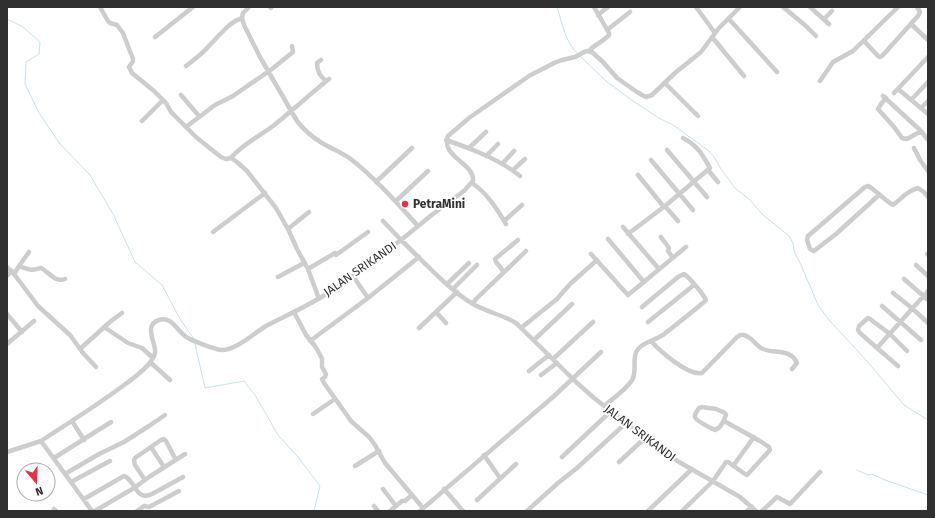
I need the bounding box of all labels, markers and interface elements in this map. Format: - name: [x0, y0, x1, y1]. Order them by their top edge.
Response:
- place label: PetraMini: [413, 197, 465, 211]
- marker: PetraMini: [400, 199, 410, 209]
- street label: JALAN SRIKANDI: [321, 239, 399, 299]
- street label: JALAN SRIKANDI: [602, 402, 678, 464]
- north arrow: [16, 462, 56, 502]
- text: N: [34, 484, 45, 498]

